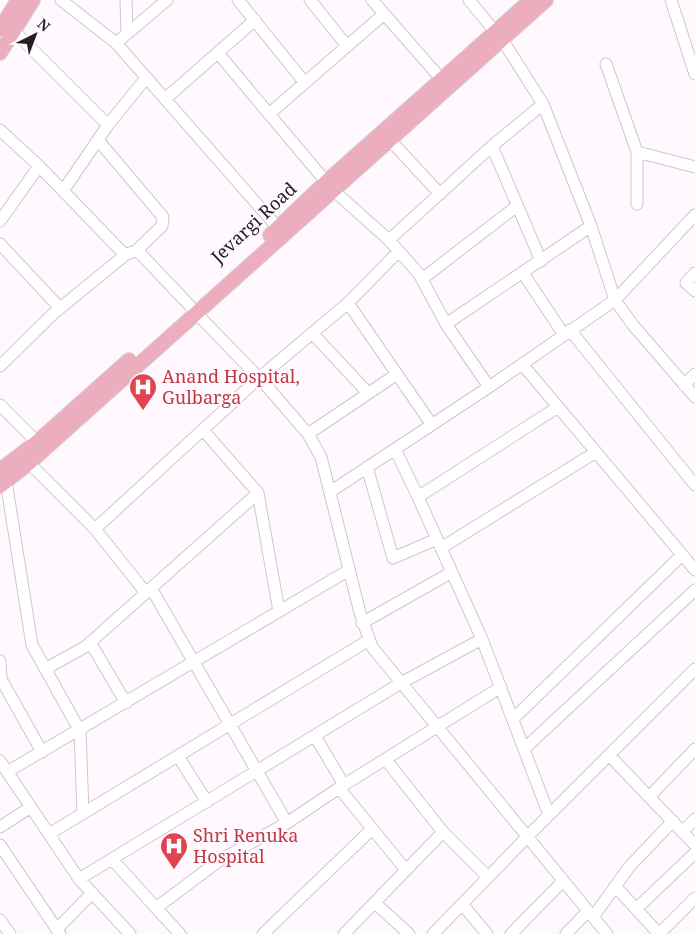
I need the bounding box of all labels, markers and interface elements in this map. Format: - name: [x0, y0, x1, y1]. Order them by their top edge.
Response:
- north arrow: [10, 10, 60, 60]
- text: N: [34, 14, 54, 36]
- street label: Jevargi Road: [205, 176, 301, 269]
- place label: Anand Hospital, Gulbarga: [162, 364, 300, 409]
- hospital icon: Anand Hospital, Gulbarga: [128, 372, 158, 411]
- place label: Shri Renuka Hospital: [193, 823, 298, 868]
- hospital icon: Shri Renuka Hospital: [159, 831, 189, 870]

